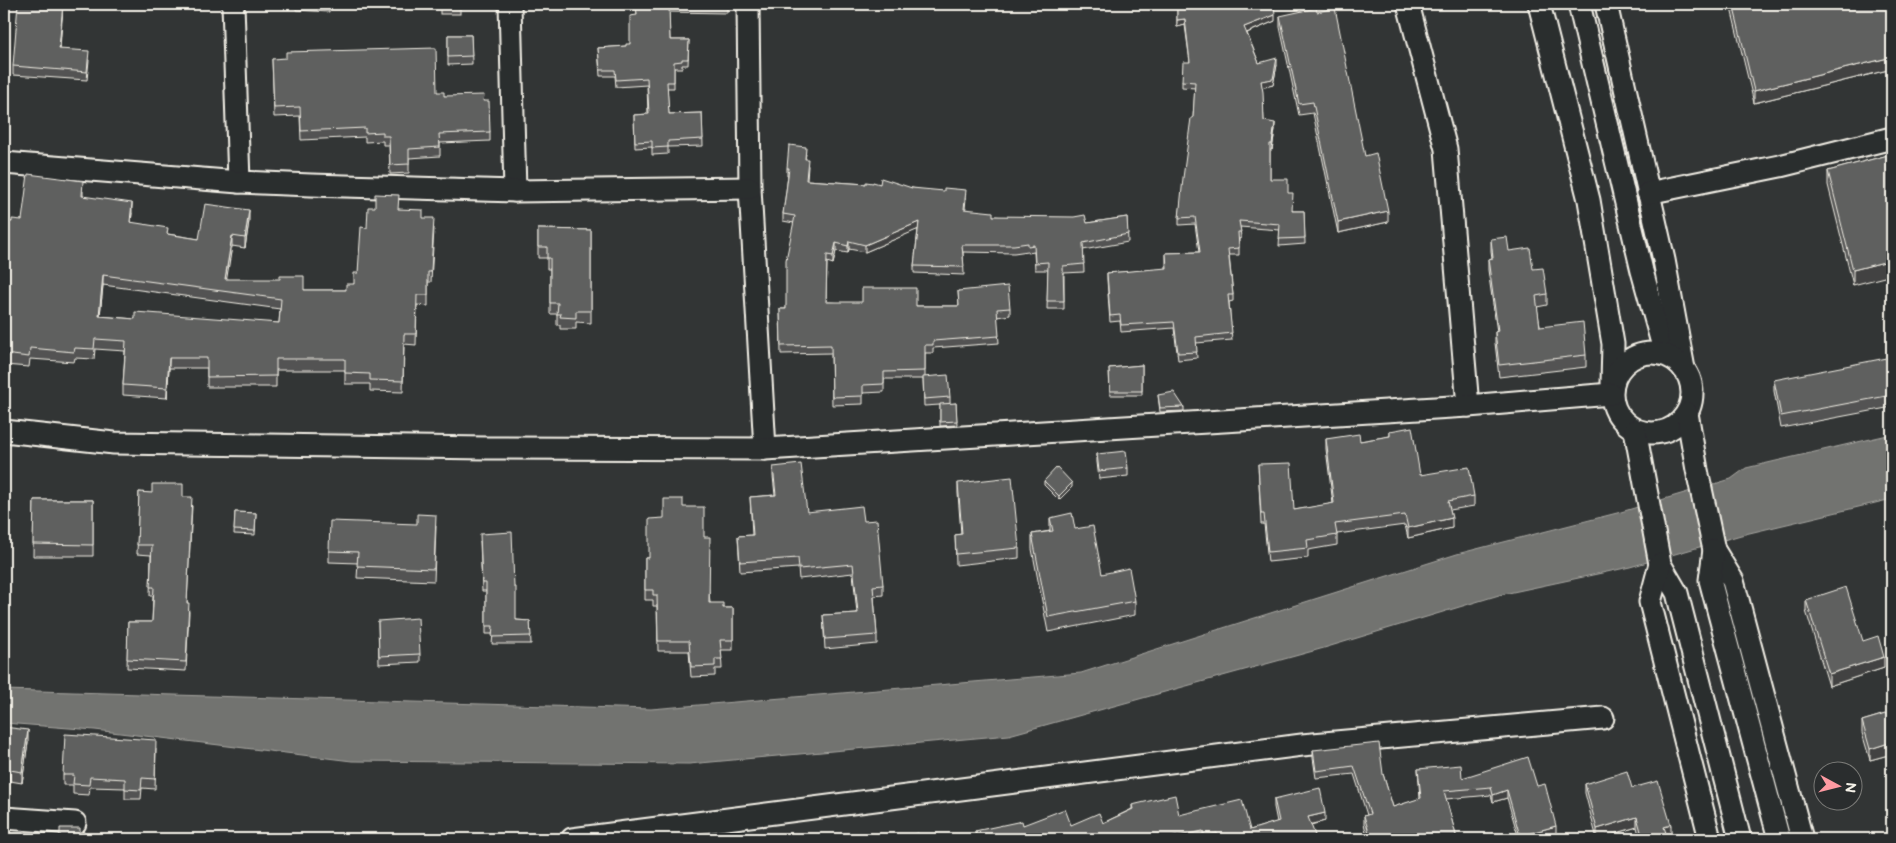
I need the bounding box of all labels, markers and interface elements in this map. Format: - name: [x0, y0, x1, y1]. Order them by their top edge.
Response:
- north arrow: [1814, 760, 1864, 810]
- text: N: [1841, 781, 1859, 794]

